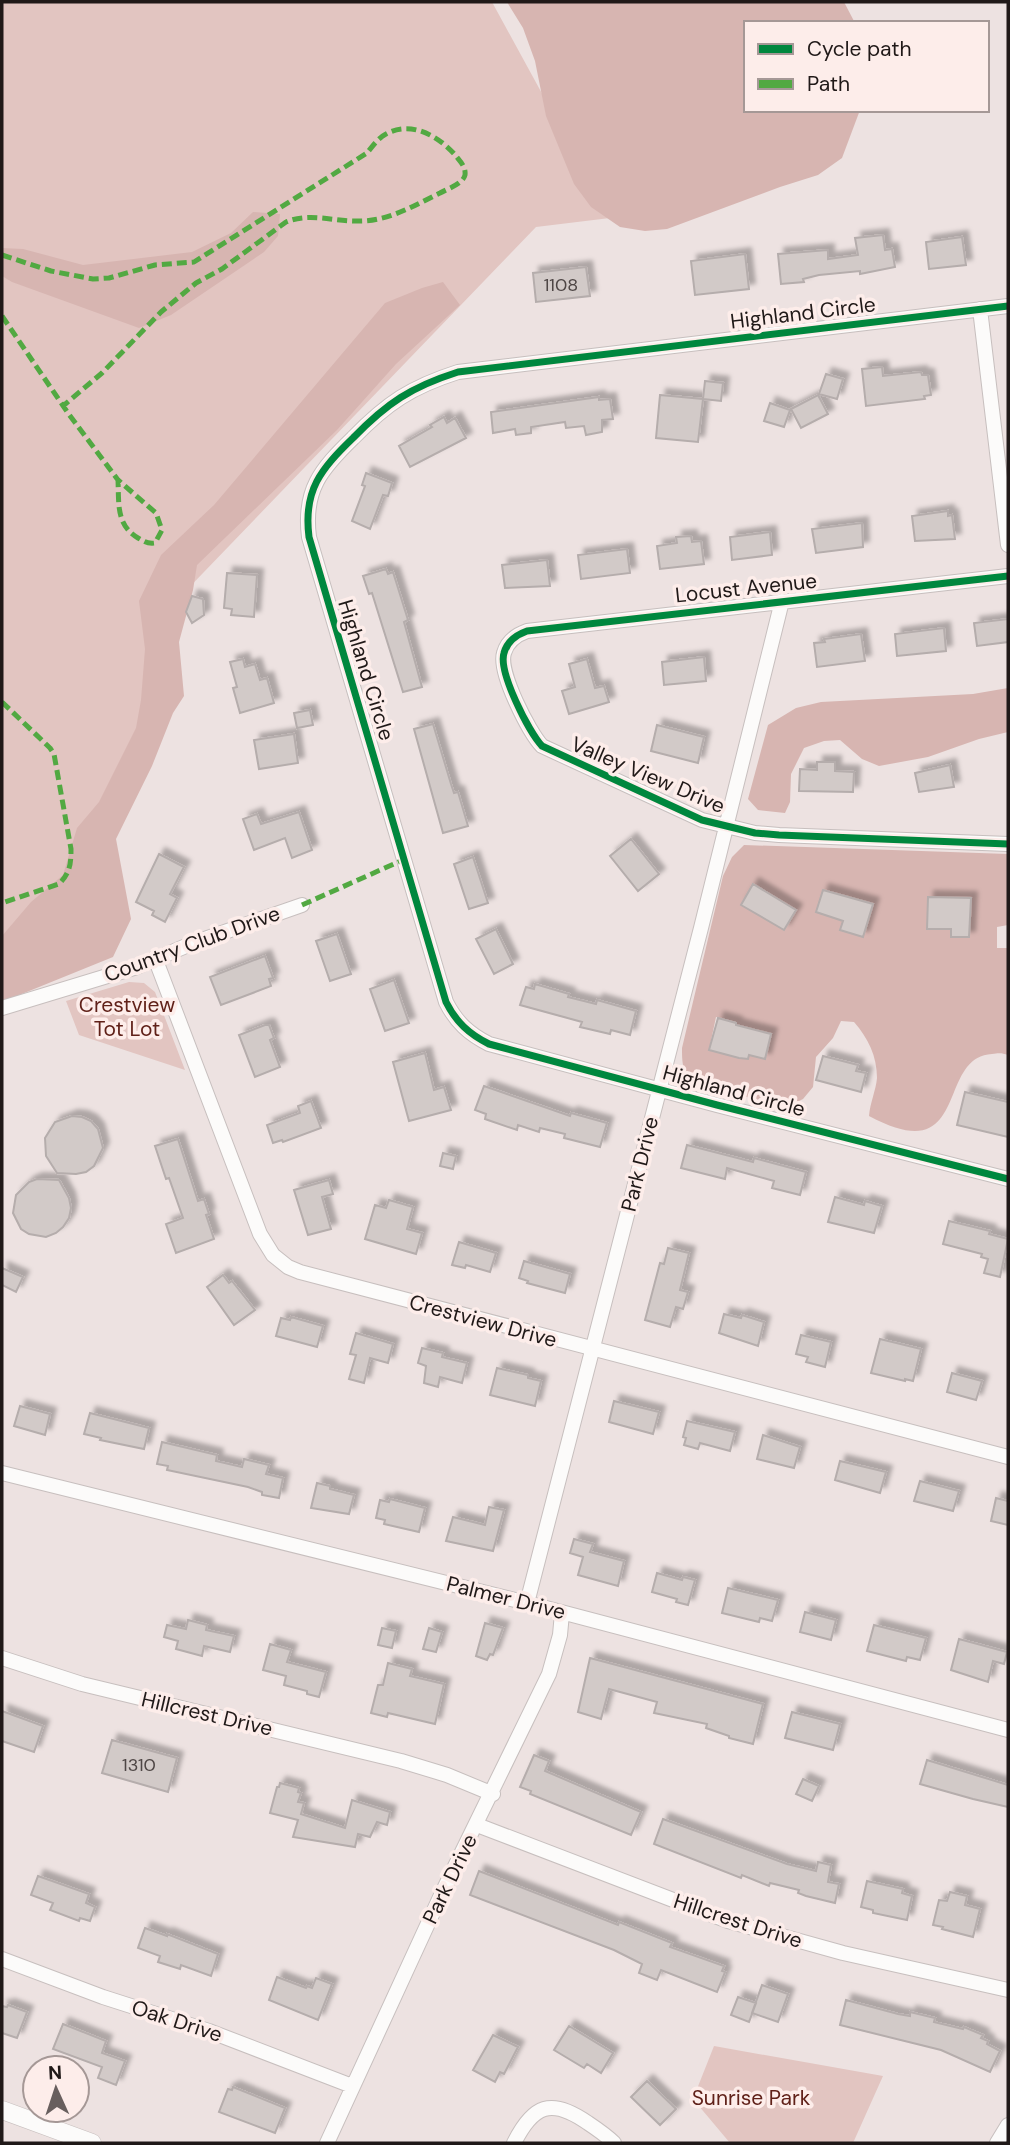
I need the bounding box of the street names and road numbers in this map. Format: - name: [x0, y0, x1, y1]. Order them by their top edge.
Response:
- street label: Highland Circle: [729, 290, 877, 336]
- street label: Locust Avenue: [674, 567, 818, 609]
- street label: Highland Circle: [331, 596, 401, 744]
- street label: Valley View Drive: [567, 730, 729, 820]
- street label: Country Club Drive: [100, 899, 284, 989]
- street label: Highland Circle: [660, 1059, 808, 1123]
- street label: Park Drive: [615, 1114, 665, 1214]
- street label: Crestview Drive: [406, 1288, 560, 1354]
- street label: Palmer Drive: [444, 1570, 568, 1626]
- street label: Hillcrest Drive: [139, 1685, 275, 1743]
- street label: Park Drive: [416, 1829, 484, 1929]
- street label: Hillcrest Drive: [670, 1887, 806, 1955]
- street label: Oak Drive: [128, 1993, 226, 2049]

